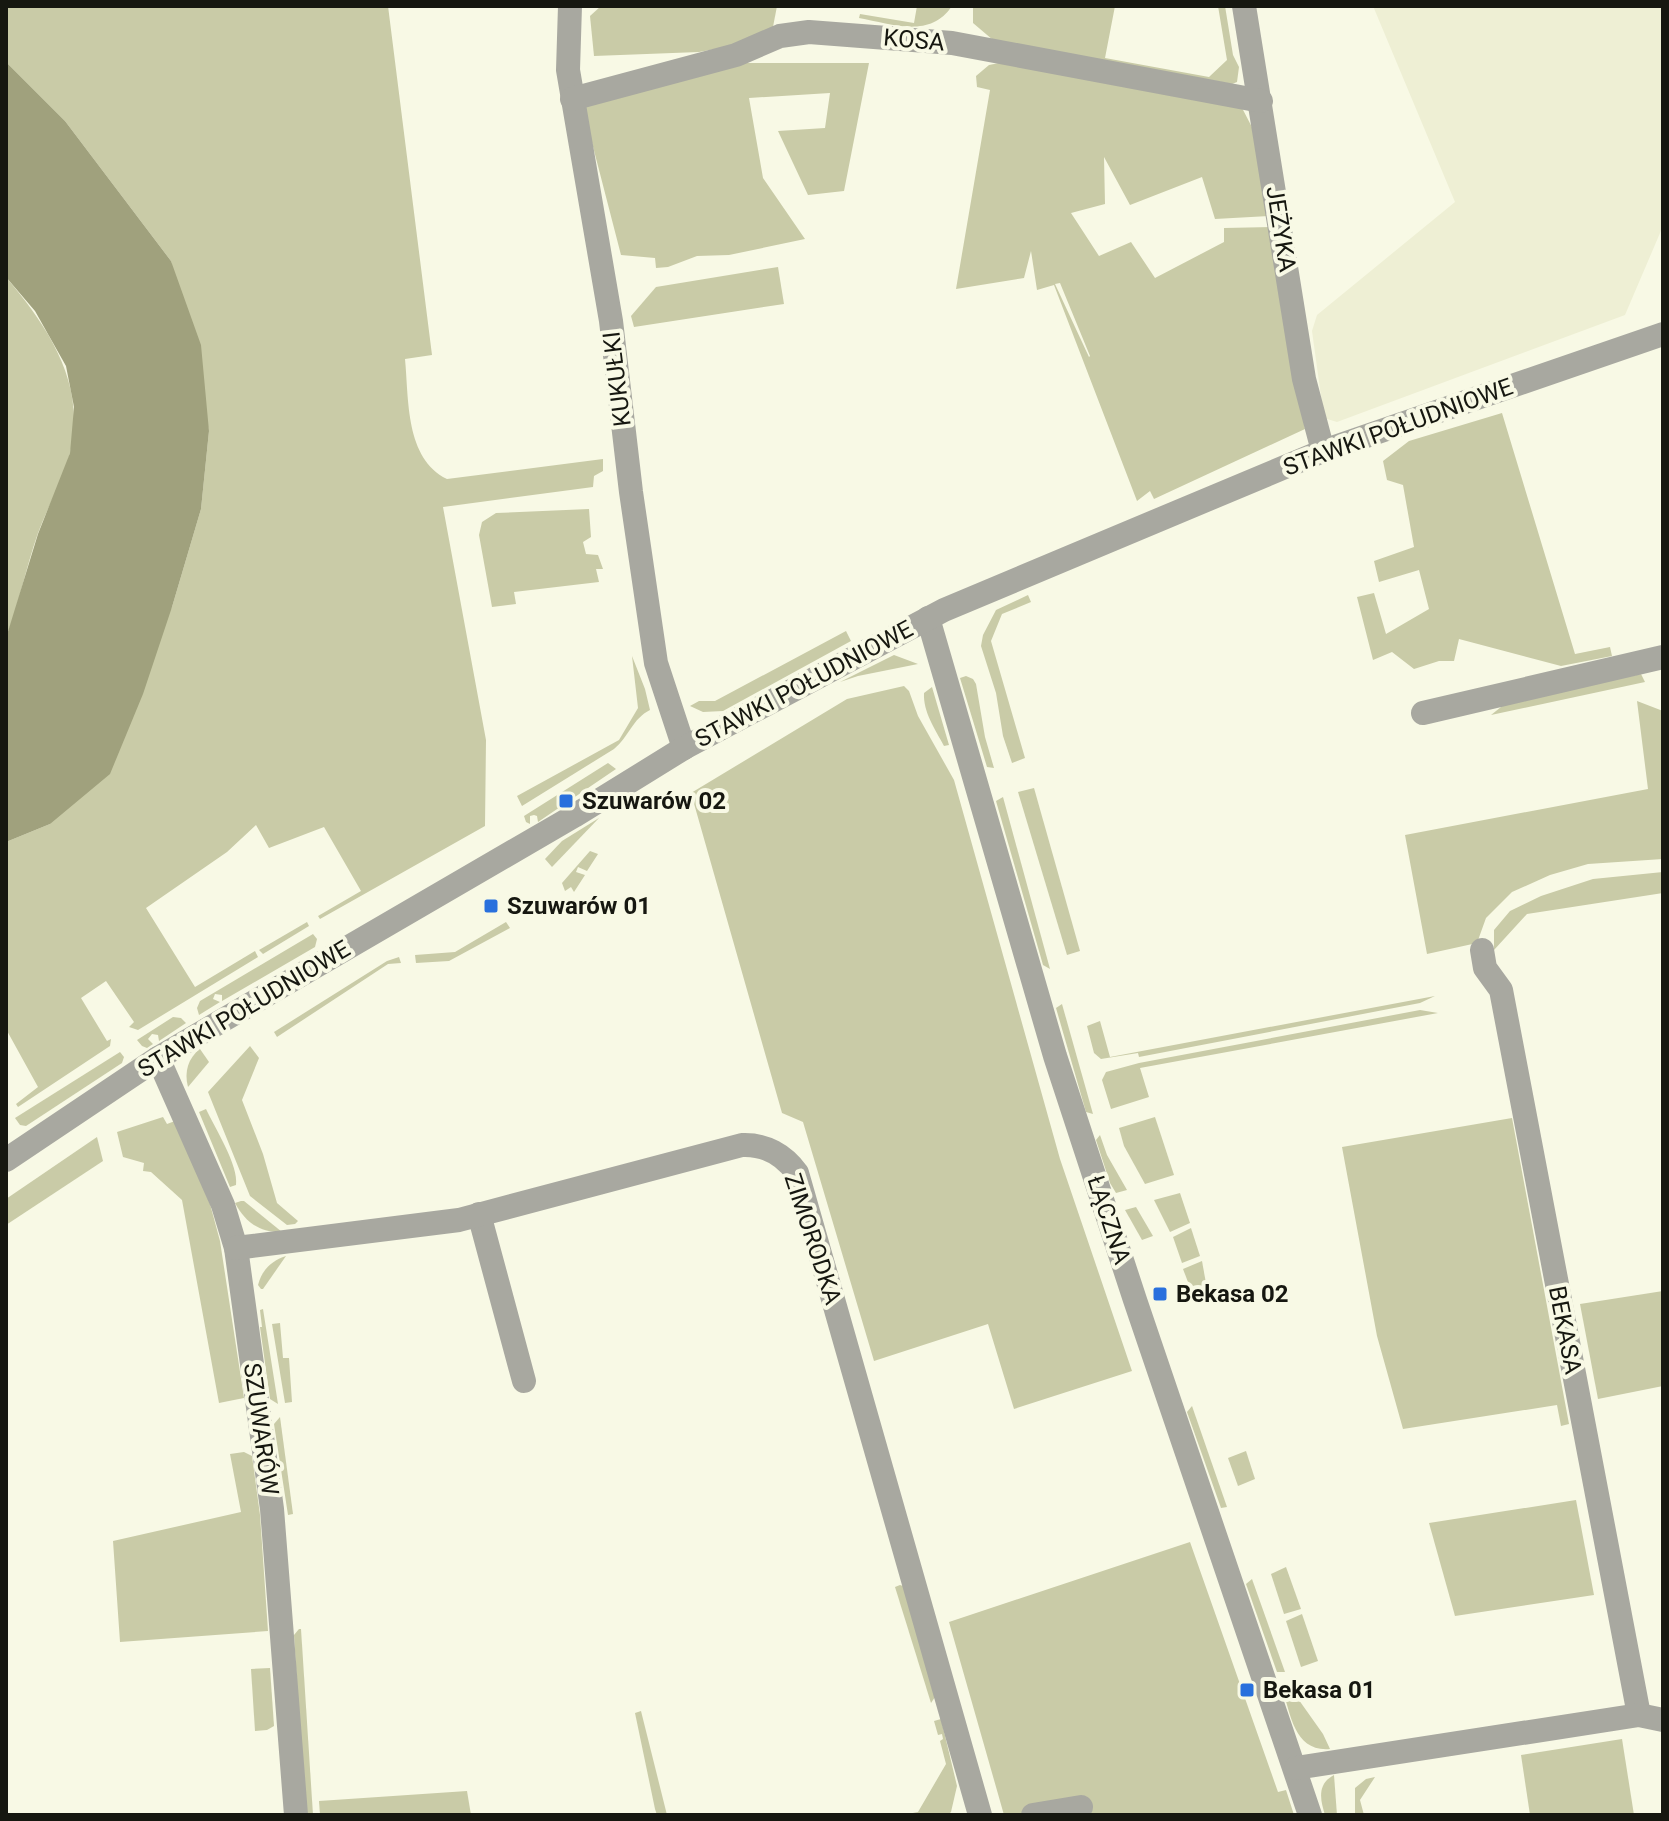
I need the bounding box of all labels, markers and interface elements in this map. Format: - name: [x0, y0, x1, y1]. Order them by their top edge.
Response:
- street label: KOSA: [882, 23, 946, 57]
- street label: JEŻYKA: [1260, 184, 1302, 274]
- street label: KUKUŁKI: [597, 330, 637, 428]
- street label: STAWKI POŁUDNIOWE: [1279, 372, 1517, 482]
- street label: STAWKI POŁUDNIOWE: [690, 615, 918, 753]
- place label: Szuwarów 02: [582, 787, 726, 815]
- marker: Szuwarów 02: [557, 792, 575, 810]
- place label: Szuwarów 01: [507, 892, 651, 920]
- marker: Szuwarów 01: [482, 897, 500, 915]
- street label: STAWKI POŁUDNIOWE: [133, 935, 355, 1083]
- street label: ZIMORODKA: [779, 1170, 847, 1308]
- street label: ŁĄCZNA: [1082, 1172, 1137, 1268]
- place label: Bekasa 02: [1176, 1280, 1289, 1308]
- street label: BEKASA: [1543, 1284, 1587, 1377]
- marker: Bekasa 02: [1151, 1285, 1169, 1303]
- street label: SZUWARÓW: [238, 1361, 284, 1497]
- place label: Bekasa 01: [1263, 1676, 1376, 1704]
- marker: Bekasa 01: [1238, 1681, 1256, 1699]

